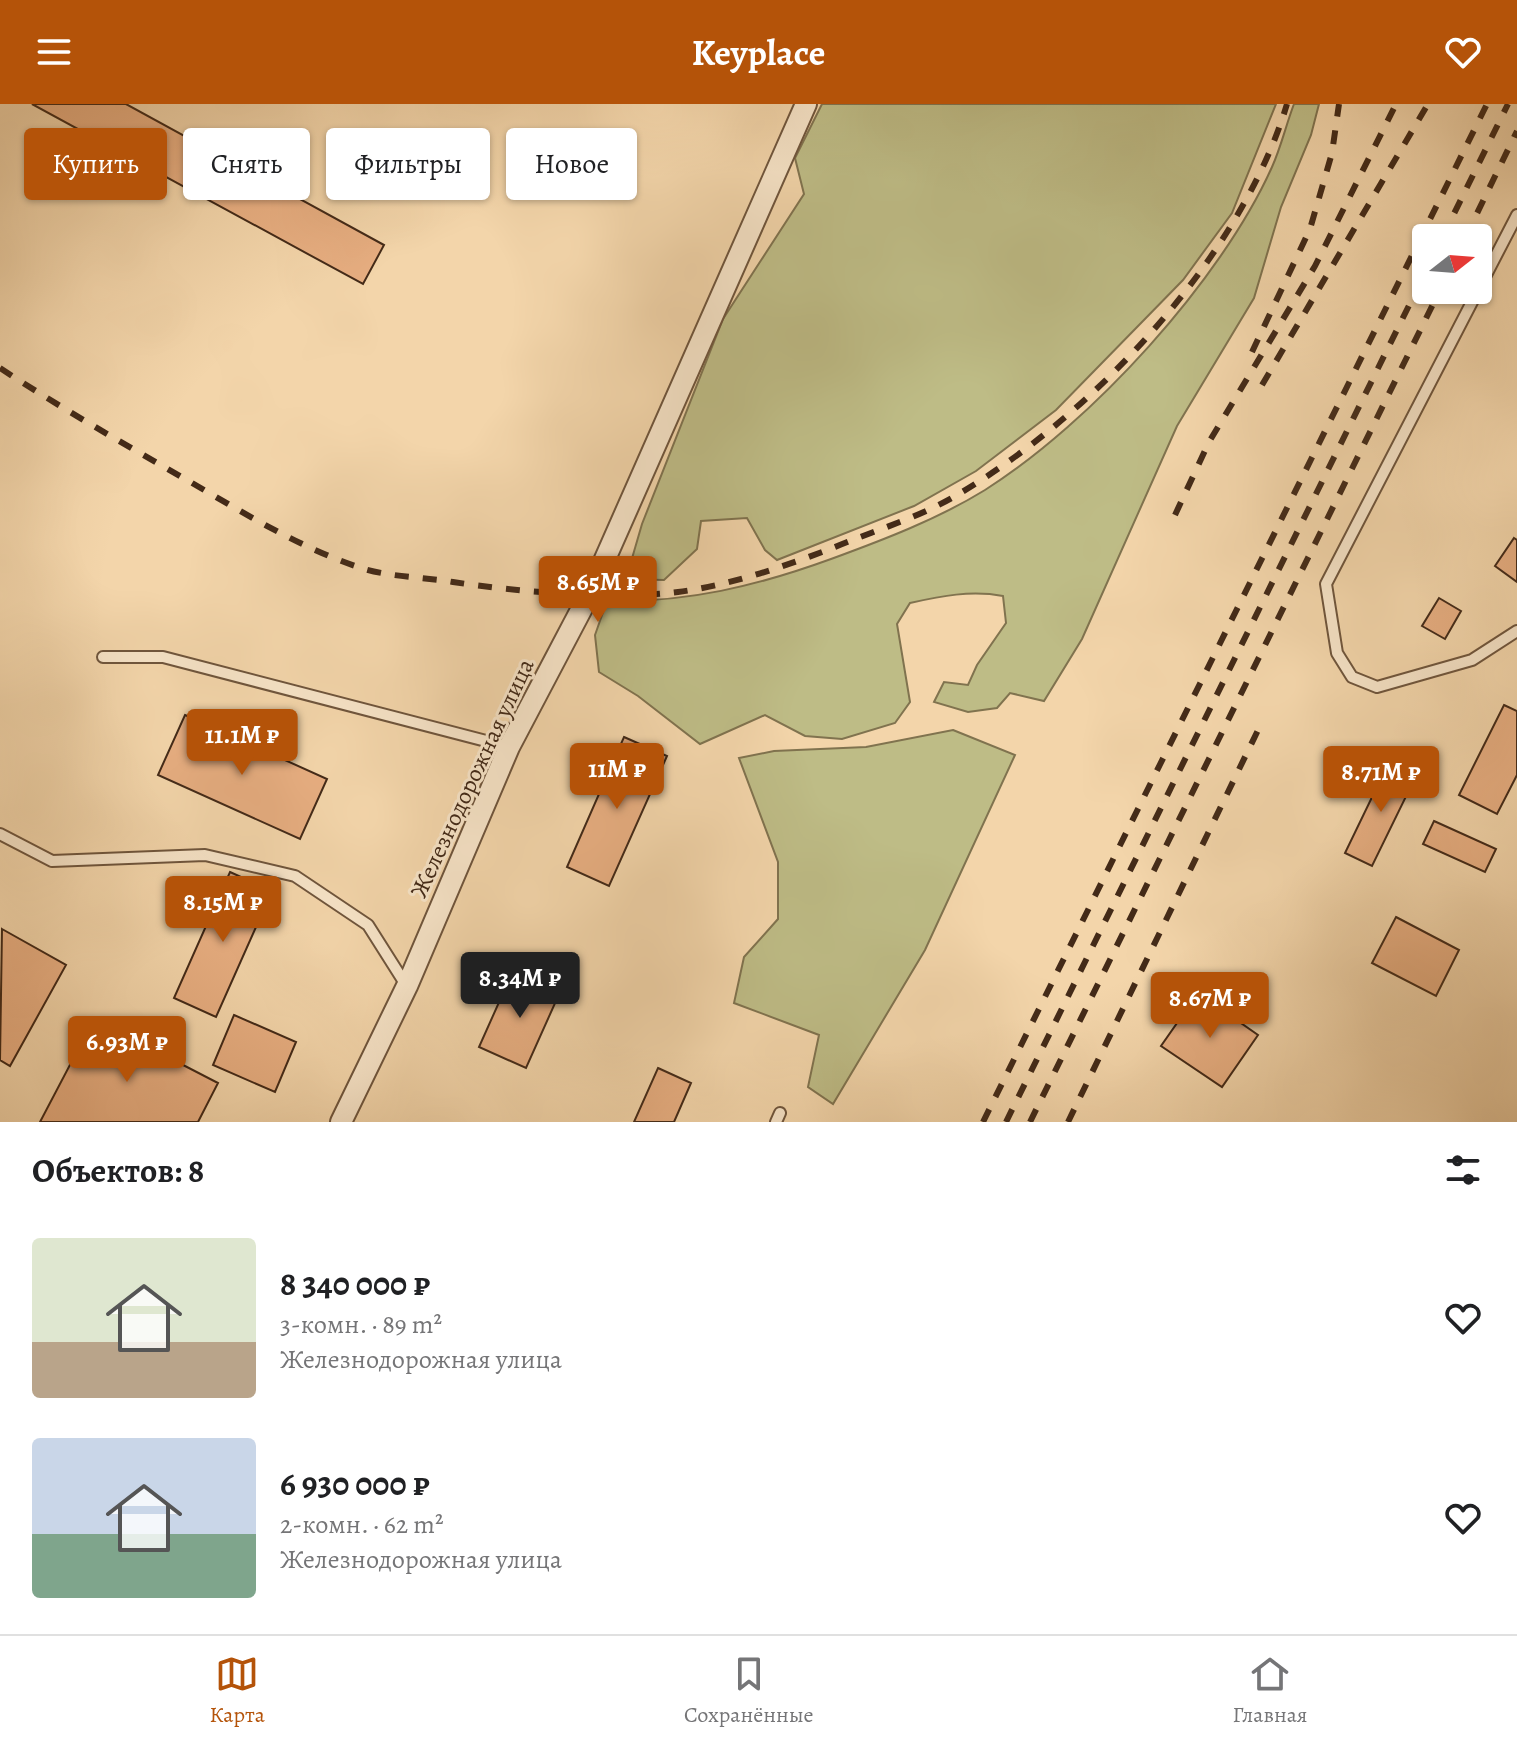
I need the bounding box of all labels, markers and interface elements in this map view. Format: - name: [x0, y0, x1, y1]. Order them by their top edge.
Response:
- text: Keyplace: [692, 28, 825, 77]
- icon: menu: [32, 30, 76, 74]
- icon: heart: [1441, 30, 1485, 74]
- chip: Купить: [24, 128, 167, 200]
- chip: Снять: [183, 128, 310, 200]
- chip: Фильтры: [326, 128, 490, 200]
- chip: Новое: [506, 128, 637, 200]
- north arrow: [1412, 224, 1492, 304]
- map controls: [1412, 224, 1492, 304]
- pin: 8.65M ₽: [524, 556, 672, 624]
- text: 8.65M ₽: [557, 564, 639, 599]
- street label: Железнодорожная улица: [402, 653, 542, 903]
- pin: 11.1M ₽: [168, 709, 316, 777]
- text: 11.1M ₽: [205, 717, 279, 752]
- pin: 11M ₽: [561, 743, 673, 811]
- pin: 8.71M ₽: [1307, 746, 1455, 814]
- text: 11M ₽: [588, 751, 646, 786]
- text: 8.71M ₽: [1341, 754, 1421, 789]
- pin: 8.15M ₽: [149, 876, 297, 944]
- text: 8.15M ₽: [183, 884, 263, 919]
- pin: 8.34M ₽: [446, 952, 594, 1020]
- text: 8.34M ₽: [479, 960, 561, 995]
- pin: 8.67M ₽: [1136, 972, 1284, 1040]
- text: 8.67M ₽: [1169, 980, 1251, 1015]
- pin: 6.93M ₽: [53, 1016, 201, 1084]
- text: 6.93M ₽: [86, 1024, 168, 1059]
- text: Объектов: 8: [32, 1147, 204, 1194]
- icon: filters: [1441, 1148, 1485, 1192]
- text: 8 340 000 ₽: [280, 1260, 430, 1307]
- icon: home: [96, 1270, 192, 1366]
- icon: heart: [1441, 1296, 1485, 1340]
- text: 3-комн. · 89 m²: [280, 1307, 442, 1342]
- text: Железнодорожная улица: [280, 1342, 562, 1377]
- text: 6 930 000 ₽: [280, 1460, 430, 1507]
- icon: home: [96, 1470, 192, 1566]
- icon: heart: [1441, 1496, 1485, 1540]
- text: 2-комн. · 62 m²: [280, 1507, 443, 1542]
- text: Железнодорожная улица: [280, 1542, 562, 1577]
- tab: Карта: [209, 1652, 265, 1730]
- tab: Сохранённые: [684, 1652, 814, 1730]
- tab: Главная: [1233, 1652, 1307, 1730]

